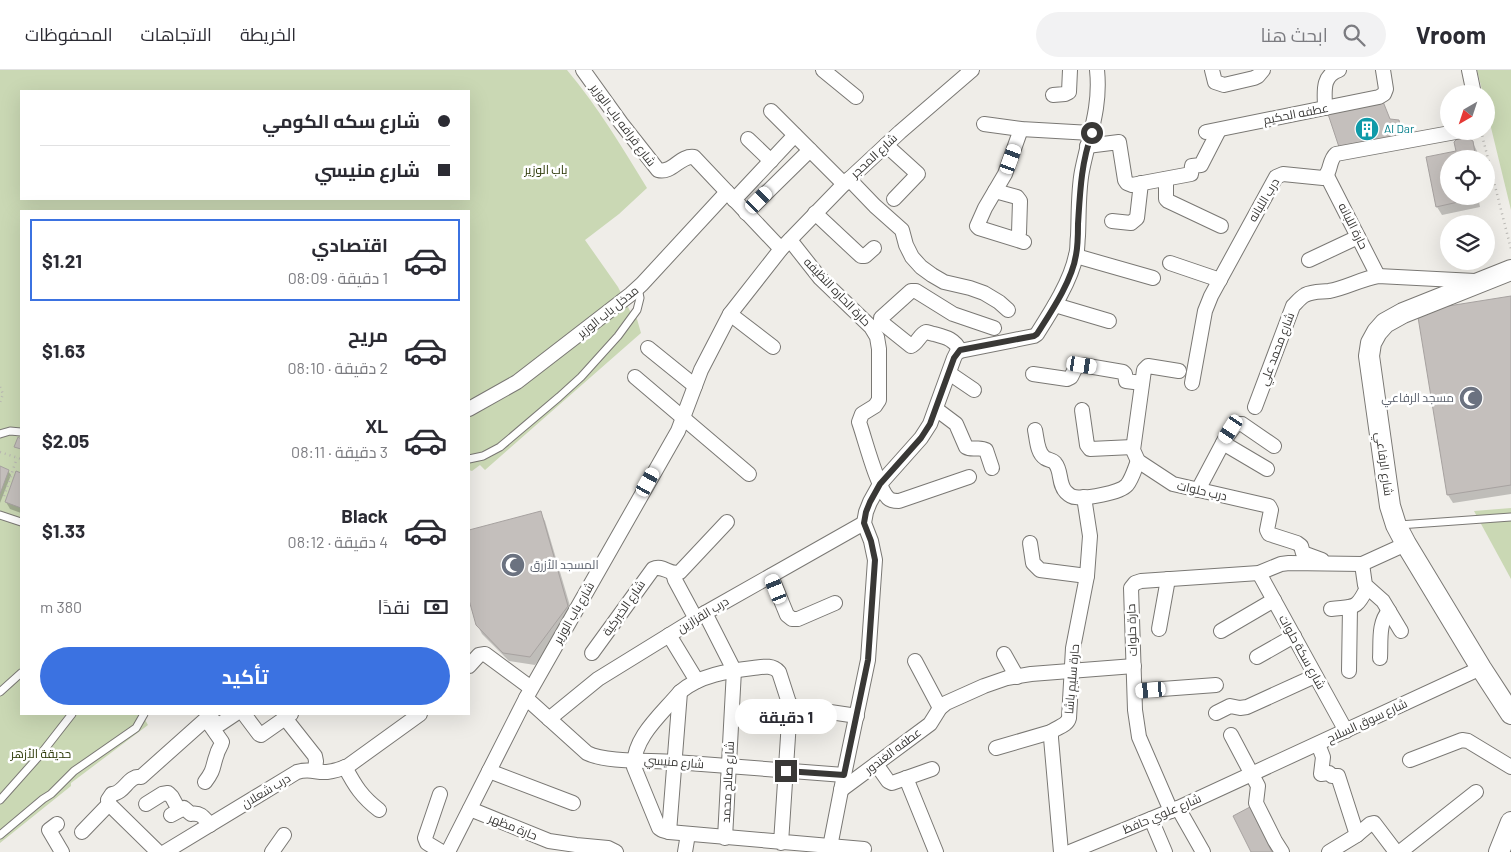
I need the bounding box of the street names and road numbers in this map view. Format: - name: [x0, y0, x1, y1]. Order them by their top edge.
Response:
- street label: شارع قرافه باب الوزير: [586, 80, 659, 170]
- street label: عطفه الحكيم: [1262, 100, 1330, 128]
- street label: شارع المحجر: [846, 130, 901, 182]
- street label: درب اللبانه: [1245, 175, 1283, 224]
- street label: حارة اللبانه: [1335, 200, 1372, 252]
- street label: حارة الحاره النظيفه: [801, 254, 874, 329]
- street label: مدخل باب الوزير: [573, 282, 641, 342]
- street label: شارع محمد علي: [1256, 310, 1300, 389]
- street label: شارع الرفاعي: [1370, 431, 1396, 497]
- street label: درب حلوات: [1176, 477, 1229, 504]
- street label: شارع الخبركية: [599, 577, 649, 639]
- street label: شارع باب الوزير: [549, 579, 598, 648]
- street label: درب القزازين: [674, 593, 731, 636]
- street label: حارة حلوات: [1123, 603, 1140, 657]
- street label: شارع سكة حلوات: [1275, 612, 1329, 692]
- street label: حارة سليم باشا: [1061, 643, 1083, 715]
- street label: شارع سوق السلاح: [1324, 695, 1410, 747]
- street label: عطفه الغندور: [861, 724, 924, 777]
- street label: شارع صالح محمد: [718, 741, 738, 823]
- street label: شارع منيسي: [643, 752, 705, 774]
- street label: درب شعلان: [239, 770, 293, 811]
- street label: شارع علوي حافظ: [1120, 790, 1204, 840]
- street label: حارة مظهر: [486, 810, 540, 843]

